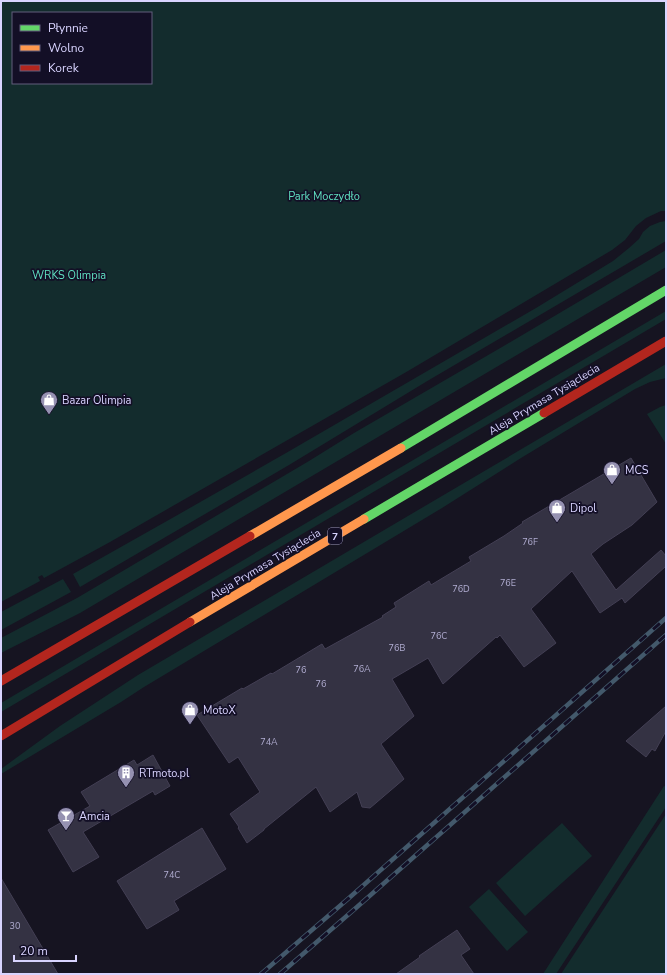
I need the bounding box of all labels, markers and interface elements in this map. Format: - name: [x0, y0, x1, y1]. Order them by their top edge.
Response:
- legend: [12, 12, 152, 84]
- text: Płynnie: [48, 20, 88, 36]
- text: Wolno: [48, 40, 85, 56]
- text: Korek: [48, 60, 80, 76]
- park label: Park Moczydło: [288, 189, 360, 204]
- park label: WRKS Olimpia: [32, 268, 106, 283]
- street label: Aleja Prymasa Tysiąclecia: [486, 360, 603, 439]
- shop icon: Bazar Olimpia: [39, 390, 59, 415]
- place label: Bazar Olimpia: [62, 393, 132, 408]
- shop icon: MCS: [602, 460, 622, 485]
- place label: MCS: [625, 463, 649, 478]
- shop icon: Dipol: [547, 498, 567, 523]
- place label: Dipol: [570, 501, 597, 516]
- street label: Aleja Prymasa Tysiąclecia: [207, 525, 324, 604]
- road number: 7: [328, 528, 342, 544]
- house number: 76F: [522, 536, 538, 548]
- house number: 76E: [500, 577, 516, 589]
- house number: 76D: [452, 583, 470, 595]
- house number: 76C: [431, 630, 447, 642]
- house number: 76B: [389, 642, 405, 654]
- house number: 76A: [353, 663, 371, 675]
- house number: 76: [296, 664, 306, 676]
- house number: 76: [316, 678, 326, 690]
- shop icon: MotoX: [180, 700, 200, 725]
- place label: MotoX: [203, 703, 236, 718]
- house number: 74A: [260, 736, 278, 748]
- building icon: RTmoto.pl: [116, 763, 136, 788]
- place label: RTmoto.pl: [139, 766, 190, 781]
- bar icon: Amcia: [56, 806, 76, 831]
- place label: Amcia: [79, 809, 110, 824]
- house number: 74C: [164, 869, 180, 881]
- house number: 30: [10, 920, 20, 932]
- scale bar: [14, 937, 76, 963]
- text: 20 m: [20, 943, 48, 959]

